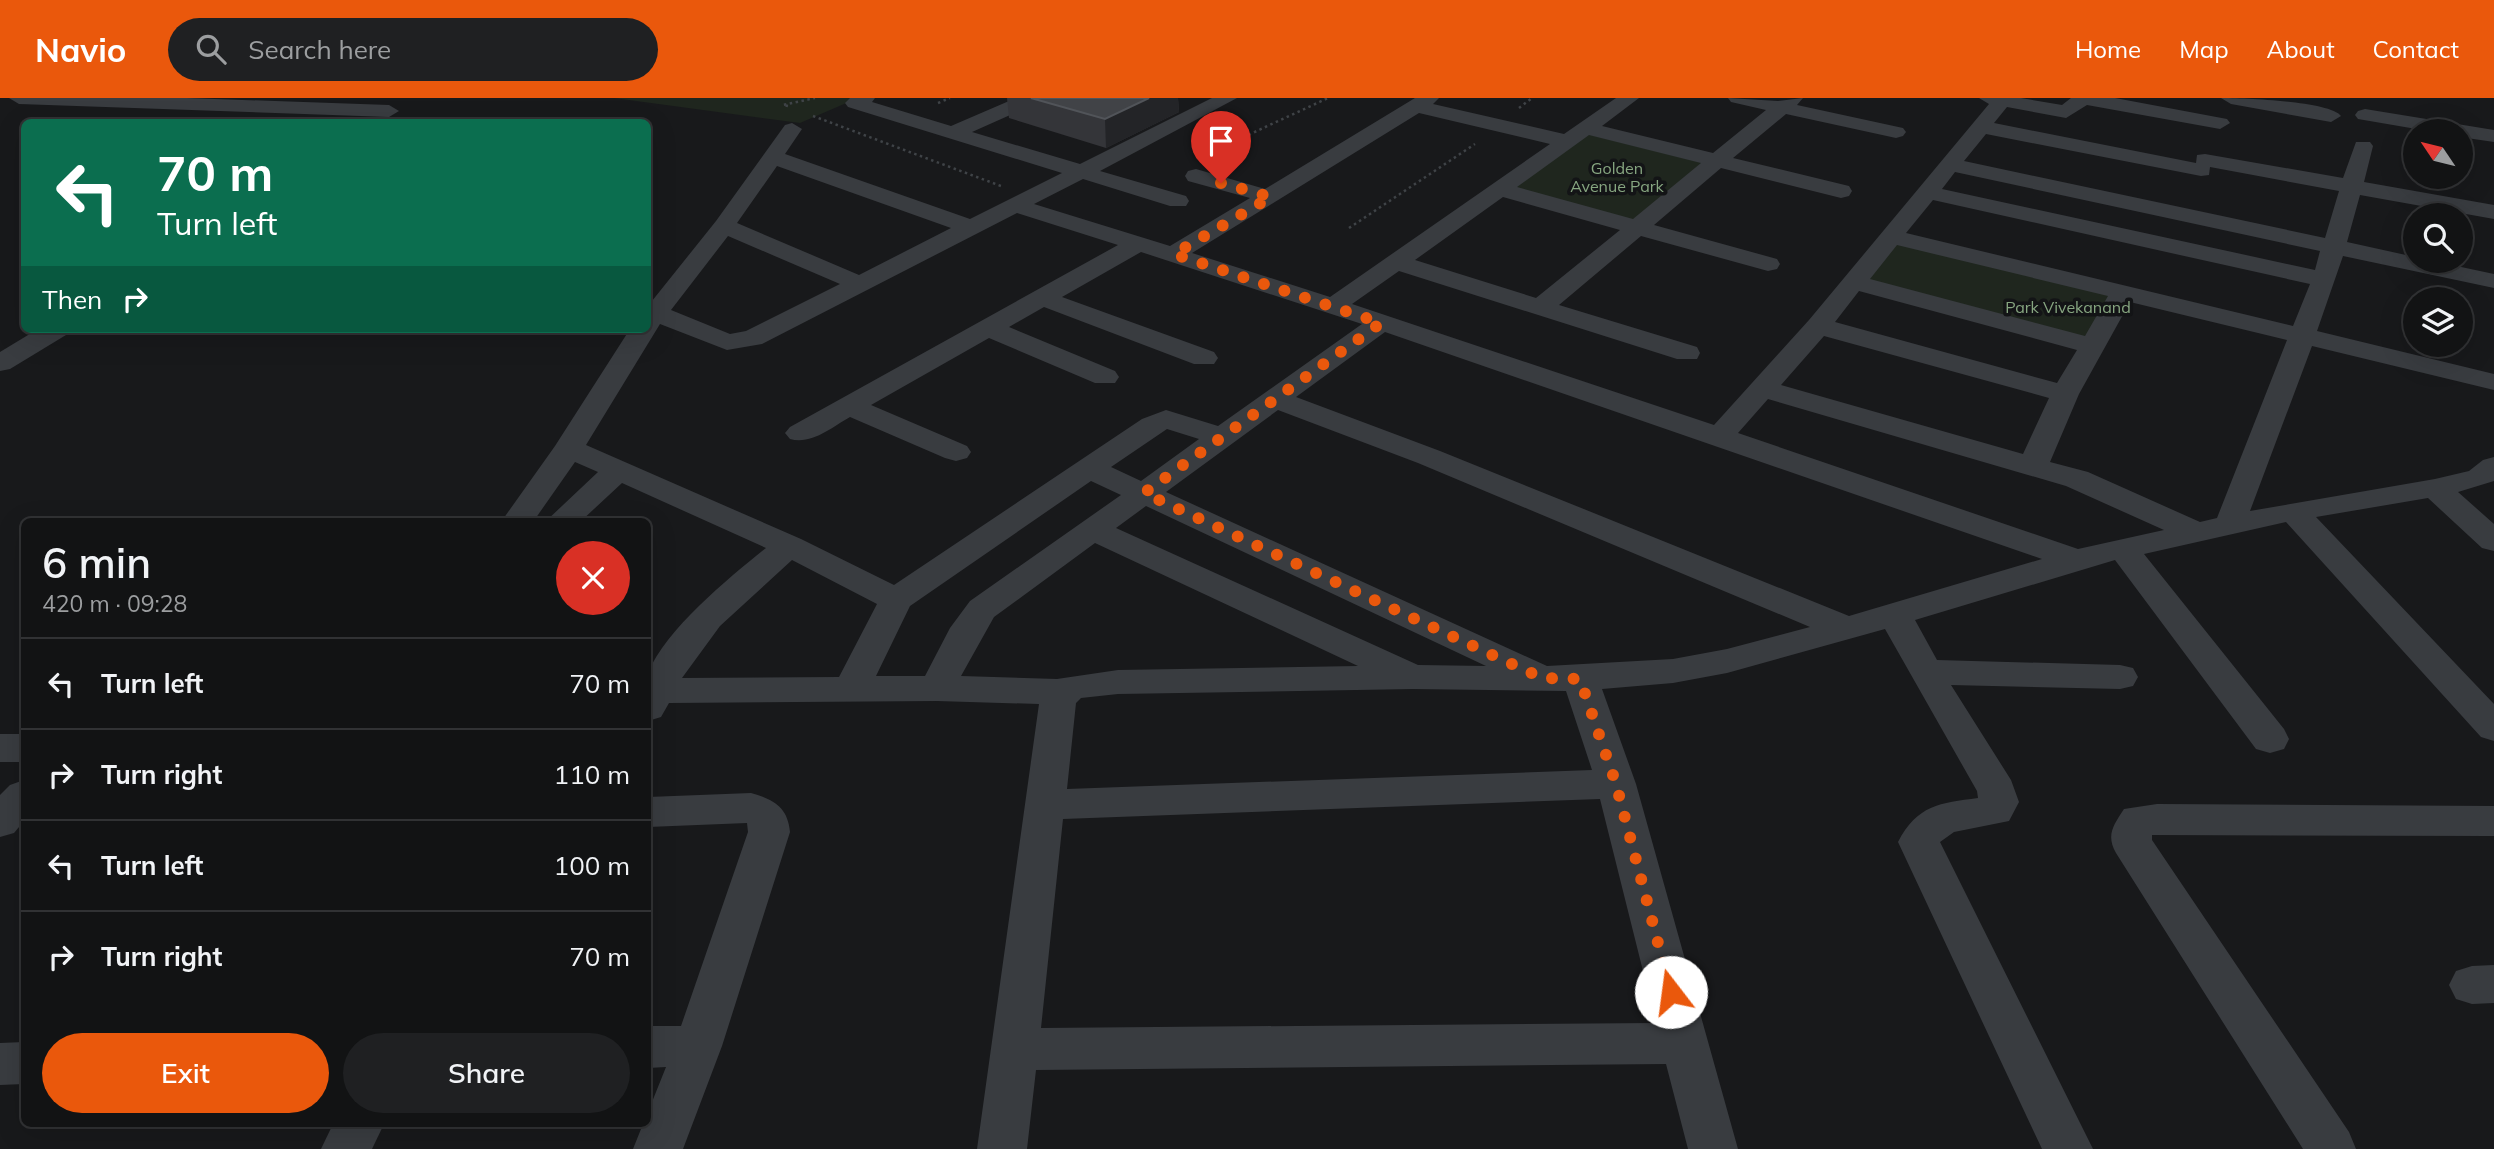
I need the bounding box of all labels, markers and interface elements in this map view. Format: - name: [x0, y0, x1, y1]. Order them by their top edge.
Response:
- search box: [168, 18, 658, 81]
- text: Navio: [35, 29, 126, 70]
- icon: search: [192, 30, 230, 68]
- text: Search here: [248, 33, 391, 66]
- text: Home: [2075, 34, 2141, 64]
- text: Map: [2179, 34, 2229, 64]
- text: About: [2267, 34, 2335, 64]
- text: Contact: [2373, 34, 2459, 64]
- pin: [1191, 111, 1251, 183]
- north arrow: [2403, 119, 2473, 189]
- map controls: [2403, 119, 2473, 357]
- icon: arrive: [1202, 122, 1240, 160]
- text: 70 m: [157, 142, 273, 203]
- icon: left: [42, 147, 133, 238]
- park label: Golden Avenue Park: [1570, 158, 1665, 196]
- text: Turn left: [157, 203, 277, 243]
- button: search: [2403, 203, 2473, 273]
- icon: right: [116, 280, 154, 318]
- text: Then: [42, 283, 102, 316]
- button: layers: [2403, 287, 2473, 357]
- park label: Park Vivekanand: [2005, 297, 2131, 317]
- text: 6 min: [42, 536, 151, 589]
- button: close: [556, 541, 630, 615]
- text: 420 m · 09:28: [42, 589, 187, 618]
- icon: left: [42, 665, 80, 703]
- text: Turn left: [101, 667, 203, 700]
- text: 70 m: [569, 667, 630, 700]
- icon: right: [42, 756, 80, 794]
- text: Turn right: [101, 758, 222, 791]
- text: 110 m: [554, 758, 630, 791]
- icon: left: [42, 847, 80, 885]
- text: Turn left: [101, 849, 203, 882]
- text: 100 m: [554, 849, 630, 882]
- icon: right: [42, 938, 80, 976]
- text: Turn right: [101, 940, 222, 973]
- text: 70 m: [569, 940, 630, 973]
- position arrow: [1634, 955, 1708, 1029]
- button: Exit: [42, 1033, 329, 1113]
- button: Share: [343, 1033, 630, 1113]

